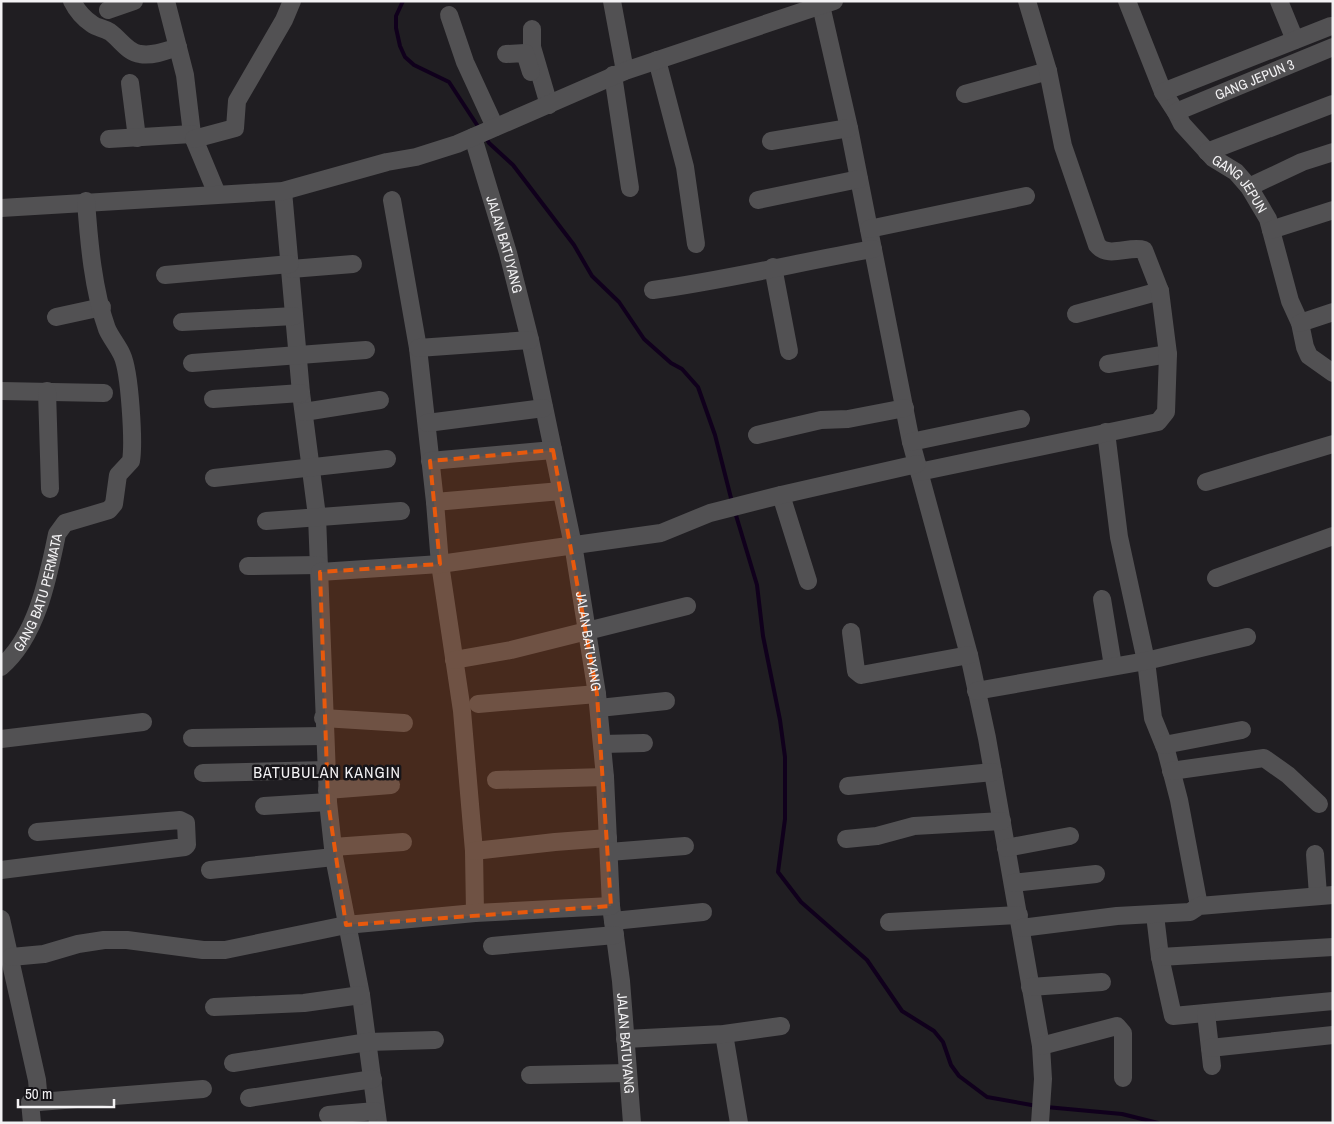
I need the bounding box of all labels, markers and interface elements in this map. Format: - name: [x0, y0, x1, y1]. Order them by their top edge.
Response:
- street label: GANG JEPUN 3: [1212, 55, 1297, 104]
- street label: GANG JEPUN: [1209, 151, 1271, 216]
- street label: JALAN BATUYANG: [482, 194, 527, 295]
- street label: GANG BATU PERMATA: [9, 532, 66, 655]
- street label: JALAN BATUYANG: [572, 590, 605, 692]
- district label: BATUBULAN KANGIN: [253, 761, 401, 783]
- street label: JALAN BATUYANG: [613, 993, 639, 1094]
- scale bar: [18, 1076, 114, 1108]
- text: 50 m: [25, 1083, 52, 1104]

